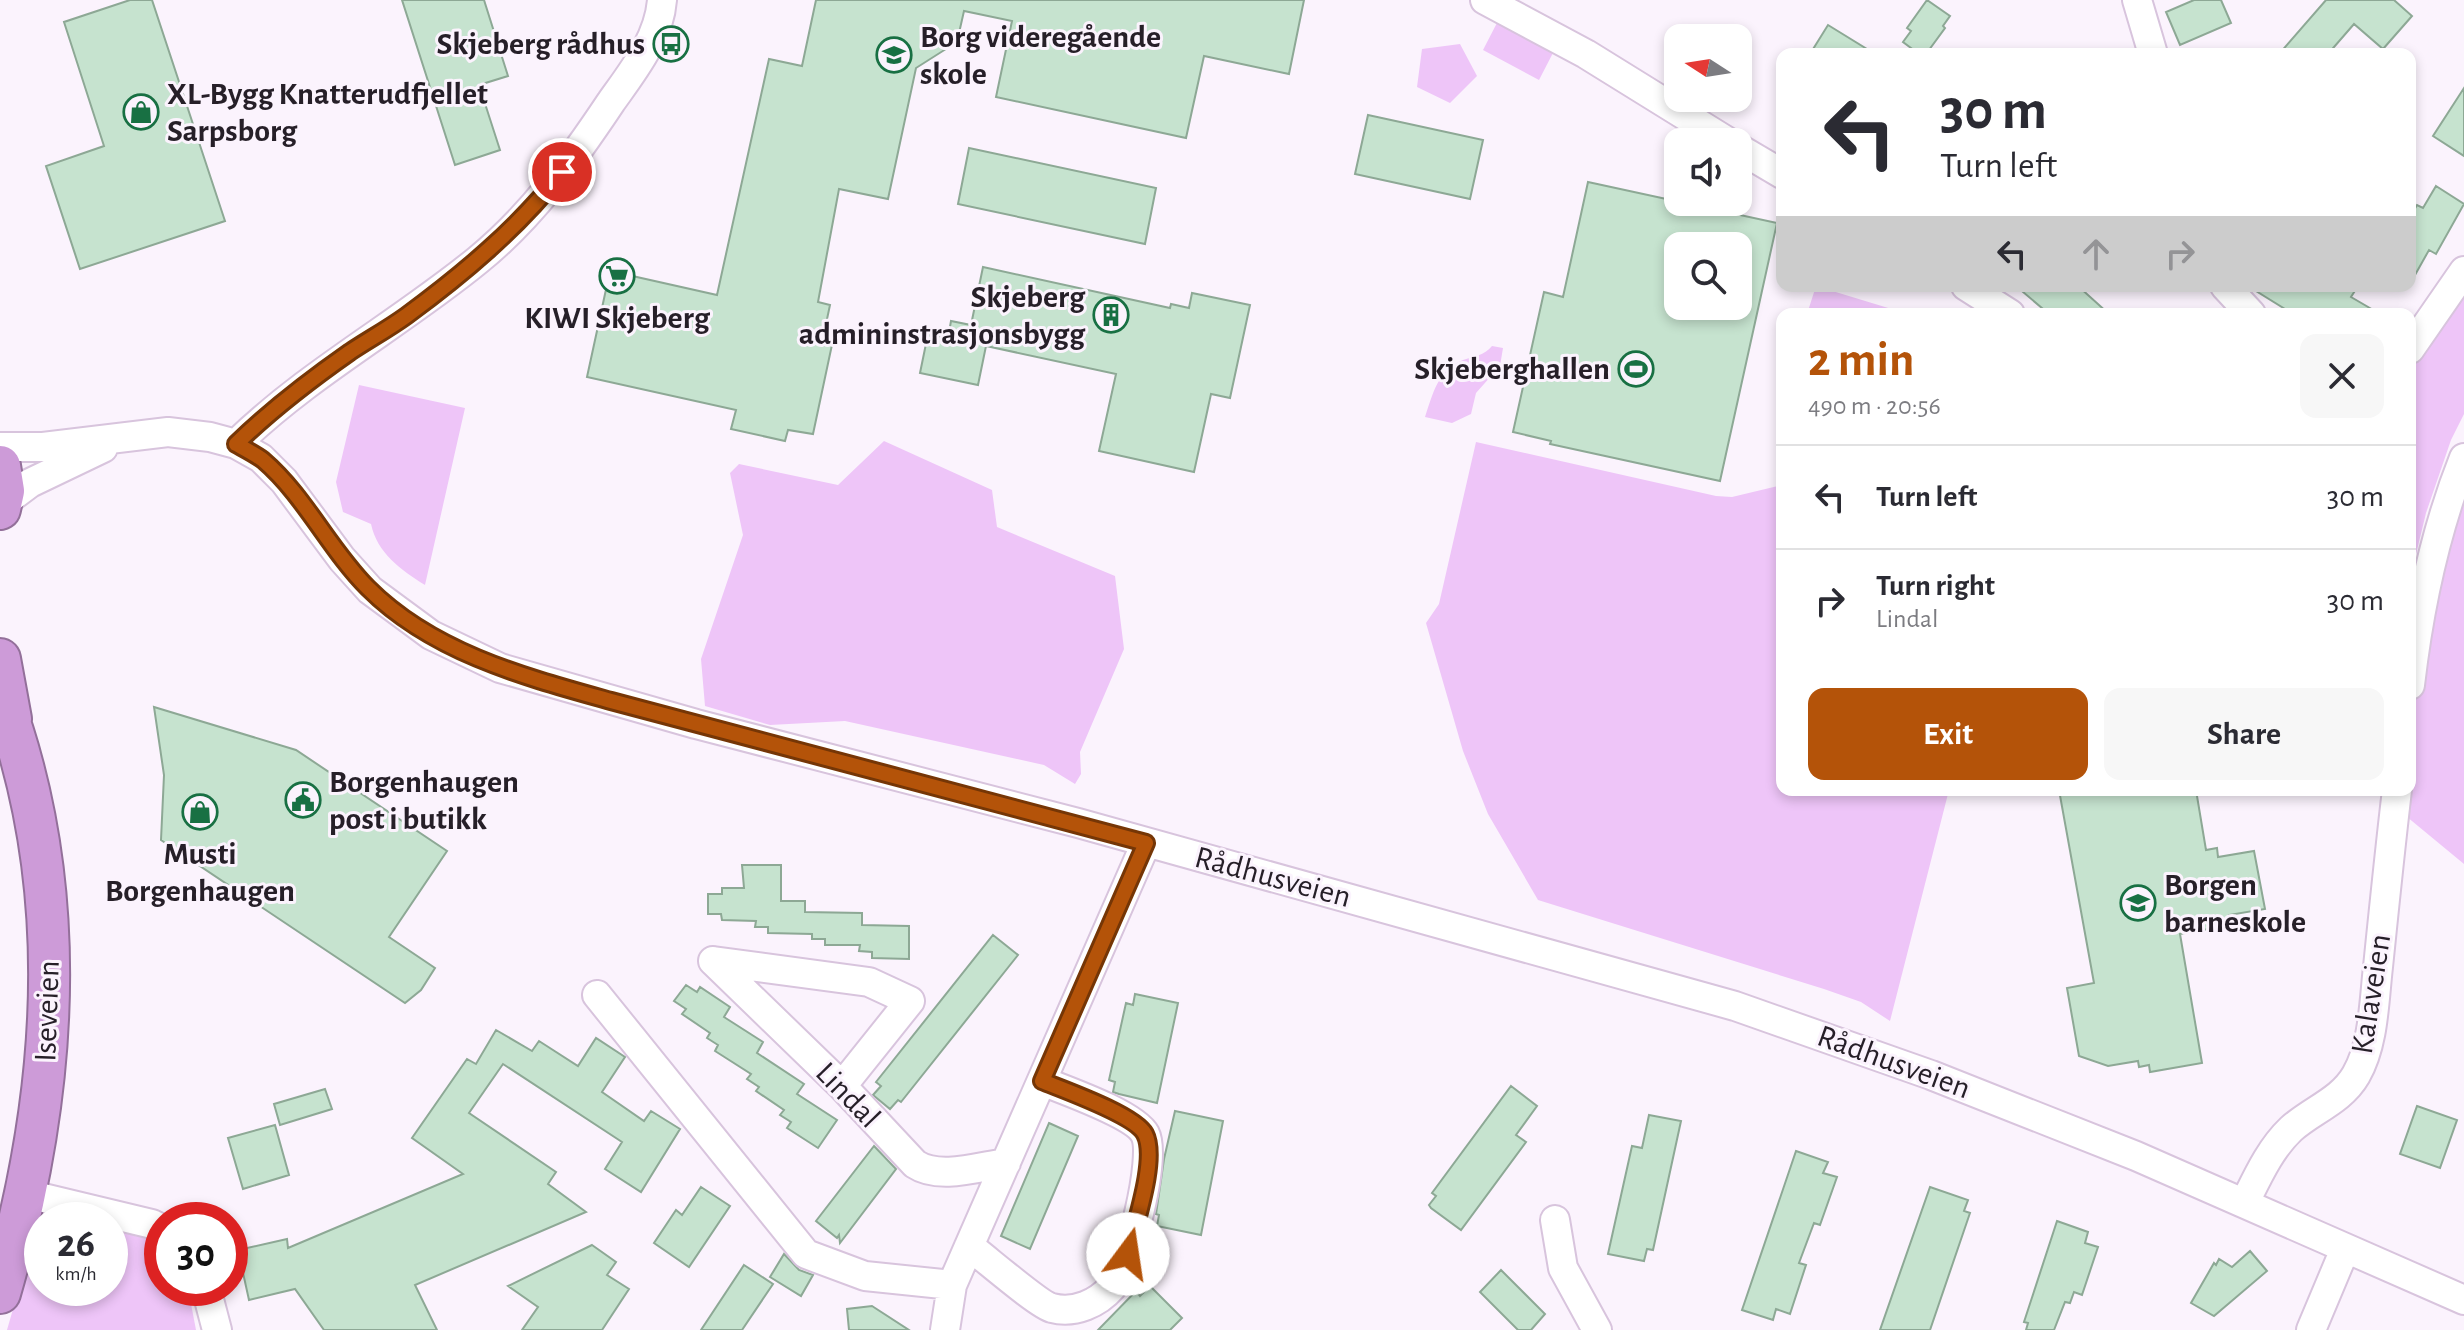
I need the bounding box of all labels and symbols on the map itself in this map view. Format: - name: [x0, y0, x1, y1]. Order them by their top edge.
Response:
- place label: Borg videregående skole: [920, 21, 1161, 90]
- north arrow: [1664, 24, 1752, 112]
- bus stop icon: Skjeberg rådhus: [652, 25, 690, 63]
- place label: Skjeberg rådhus: [437, 28, 645, 60]
- school or university icon: Borg videregående skole: [875, 36, 913, 74]
- place label: XL-Bygg Knatterudfjellet Sarpsborg: [167, 78, 488, 147]
- shop icon: XL-Bygg Knatterudfjellet Sarpsborg: [122, 93, 160, 131]
- pin: [528, 138, 596, 206]
- supermarket icon: KIWI Skjeberg: [598, 257, 636, 295]
- place label: Skjeberg admininstrasjonsbygg: [799, 281, 1086, 350]
- building icon: Skjeberg admininstrasjonsbygg: [1092, 296, 1130, 334]
- place label: KIWI Skjeberg: [524, 302, 711, 334]
- sports icon: Skjeberghallen: [1617, 350, 1655, 388]
- place label: Skjeberghallen: [1414, 353, 1610, 385]
- place label: Borgenhaugen post i butikk: [329, 766, 519, 835]
- public building icon: Borgenhaugen post i butikk: [284, 781, 322, 819]
- shop icon: Musti Borgenhaugen: [181, 793, 219, 831]
- place label: Musti Borgenhaugen: [105, 838, 295, 907]
- street label: Rådhusveien: [1192, 841, 1354, 913]
- place label: Borgen barneskole: [2164, 869, 2306, 938]
- school or university icon: Borgen barneskole: [2119, 884, 2157, 922]
- street label: Kalaveien: [2346, 932, 2396, 1056]
- street label: Iseveien: [29, 960, 65, 1062]
- street label: Rådhusveien: [1813, 1020, 1975, 1104]
- street label: Lindal: [810, 1056, 886, 1134]
- speed limit sign: 30: [144, 1202, 248, 1306]
- position arrow: [1086, 1212, 1170, 1296]

